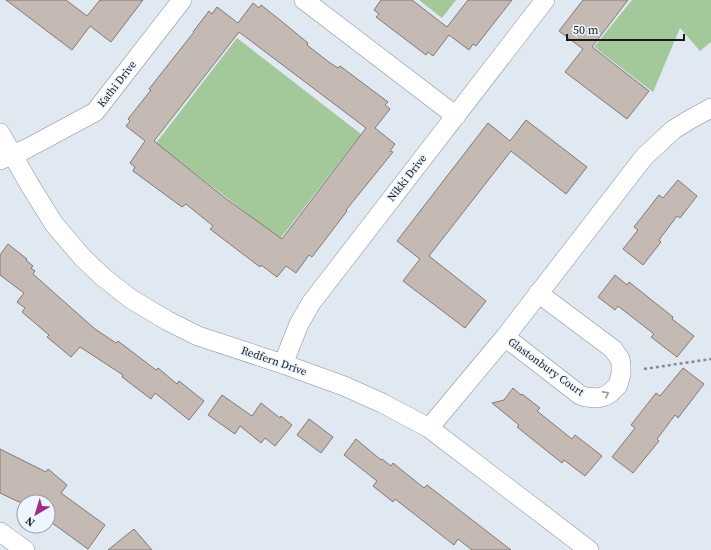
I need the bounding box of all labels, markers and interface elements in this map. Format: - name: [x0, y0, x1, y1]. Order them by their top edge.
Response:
- scale bar: [567, 16, 684, 42]
- text: 50 m: [573, 22, 599, 38]
- street label: Kathi Drive: [94, 57, 140, 110]
- street label: Nikki Drive: [384, 151, 430, 205]
- street label: Glastonbury Court: [505, 334, 587, 400]
- street label: Redfern Drive: [239, 343, 309, 379]
- one-way arrow: [602, 392, 609, 399]
- north arrow: [16, 494, 56, 534]
- text: N: [22, 513, 38, 530]

